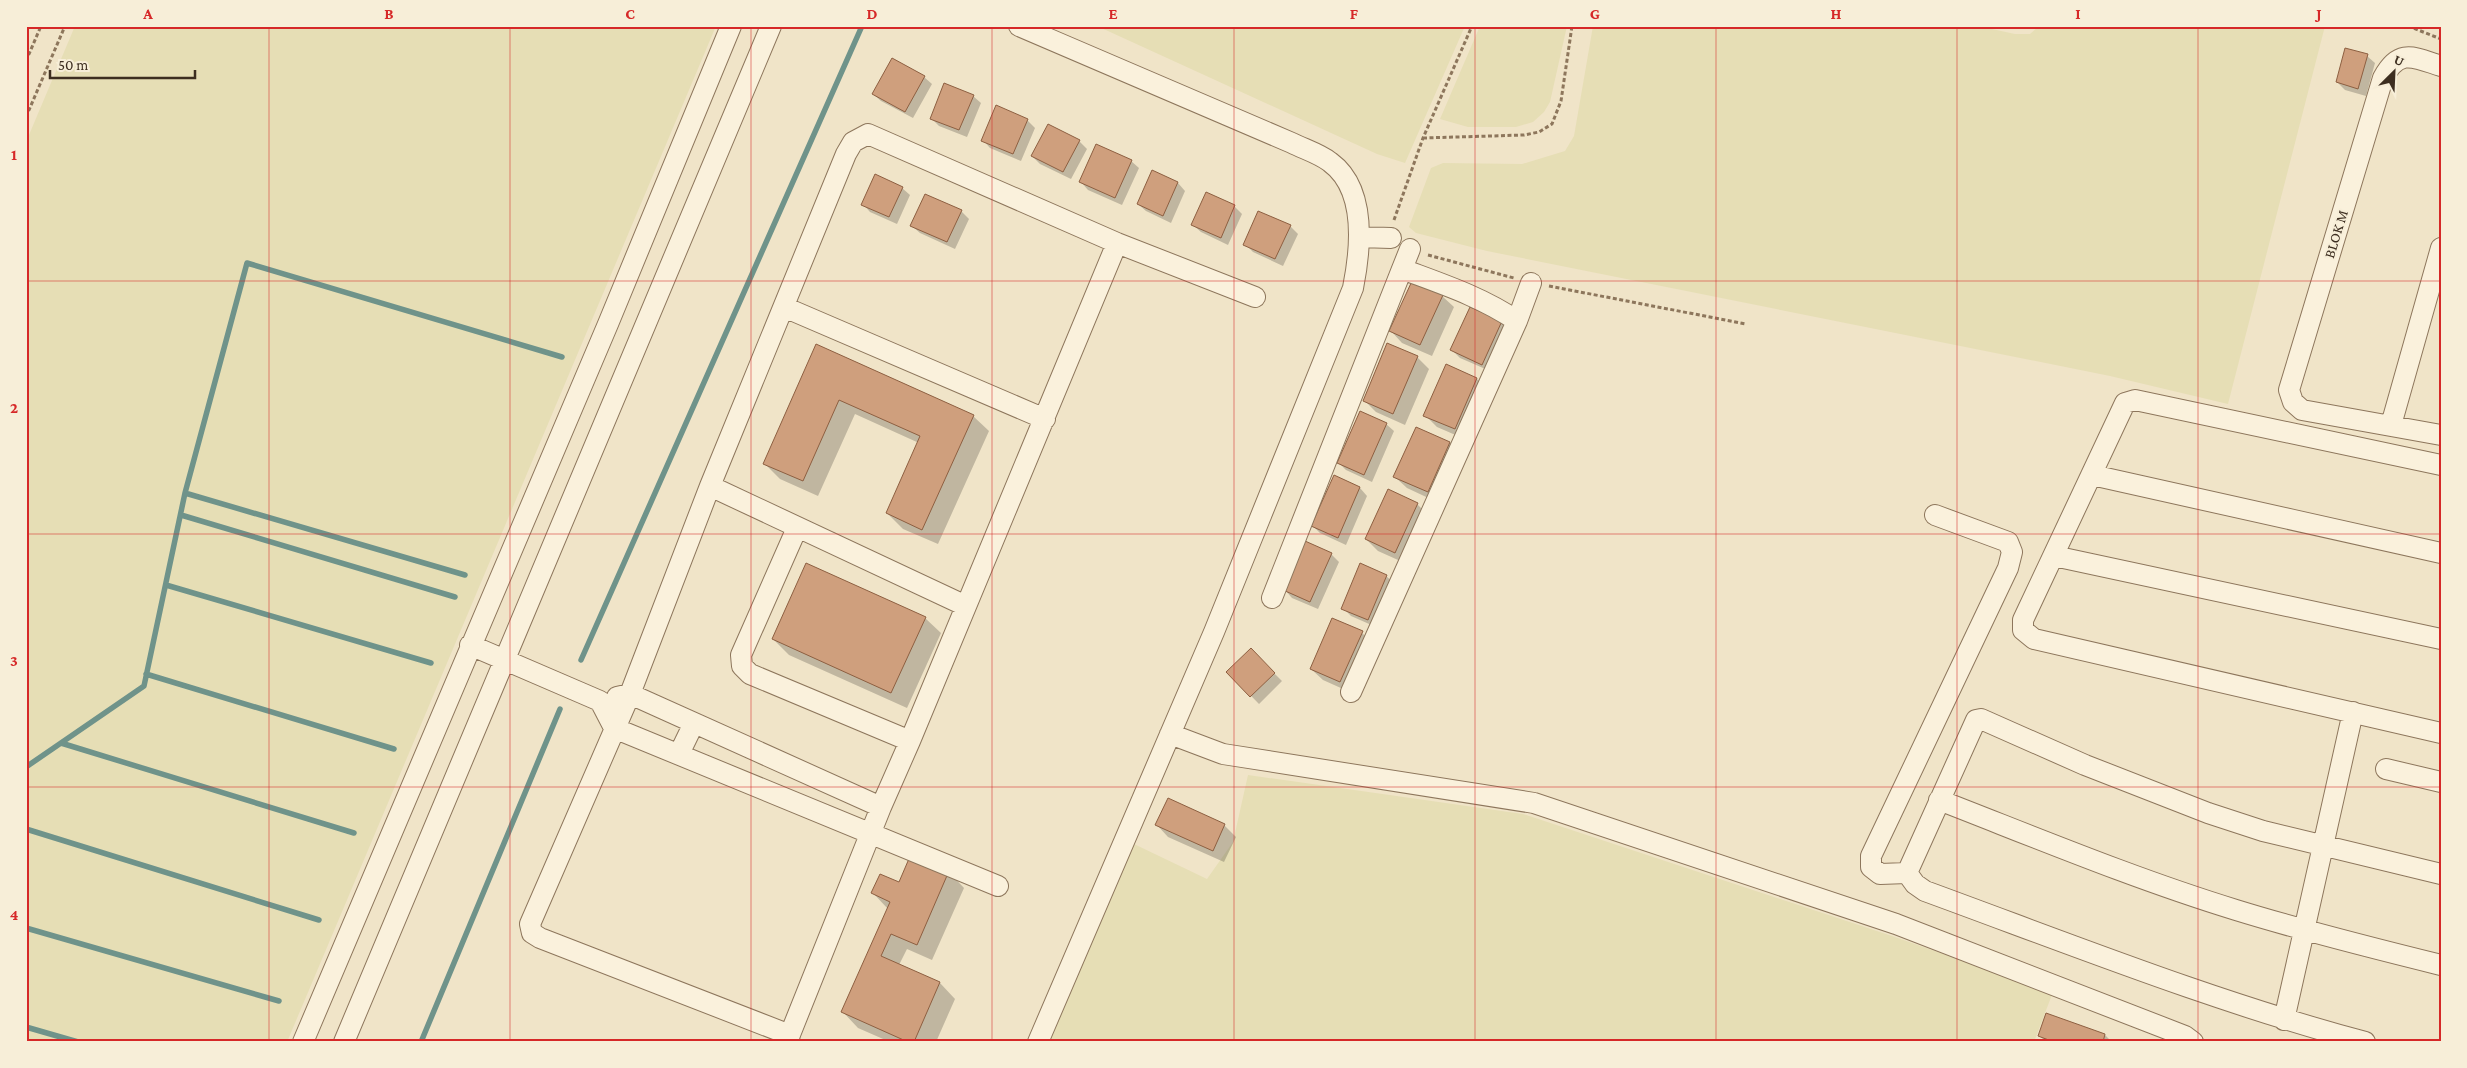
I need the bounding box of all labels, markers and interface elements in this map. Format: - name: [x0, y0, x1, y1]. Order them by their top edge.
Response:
- text: A: [142, 5, 153, 22]
- text: B: [384, 5, 394, 22]
- text: C: [625, 5, 635, 22]
- text: D: [866, 5, 878, 22]
- text: E: [1108, 5, 1118, 22]
- text: F: [1350, 5, 1359, 22]
- text: G: [1590, 5, 1600, 22]
- text: H: [1831, 5, 1842, 22]
- text: I: [2075, 5, 2081, 22]
- text: J: [2314, 5, 2322, 22]
- scale bar: [50, 48, 195, 80]
- north arrow: [2370, 48, 2420, 98]
- text: U: [2392, 51, 2407, 70]
- text: 50 m: [58, 57, 88, 73]
- text: 1: [11, 146, 17, 163]
- street label: BLOK M: [2321, 208, 2351, 260]
- text: 2: [10, 399, 18, 416]
- text: 3: [10, 652, 18, 669]
- text: 4: [10, 906, 19, 923]

